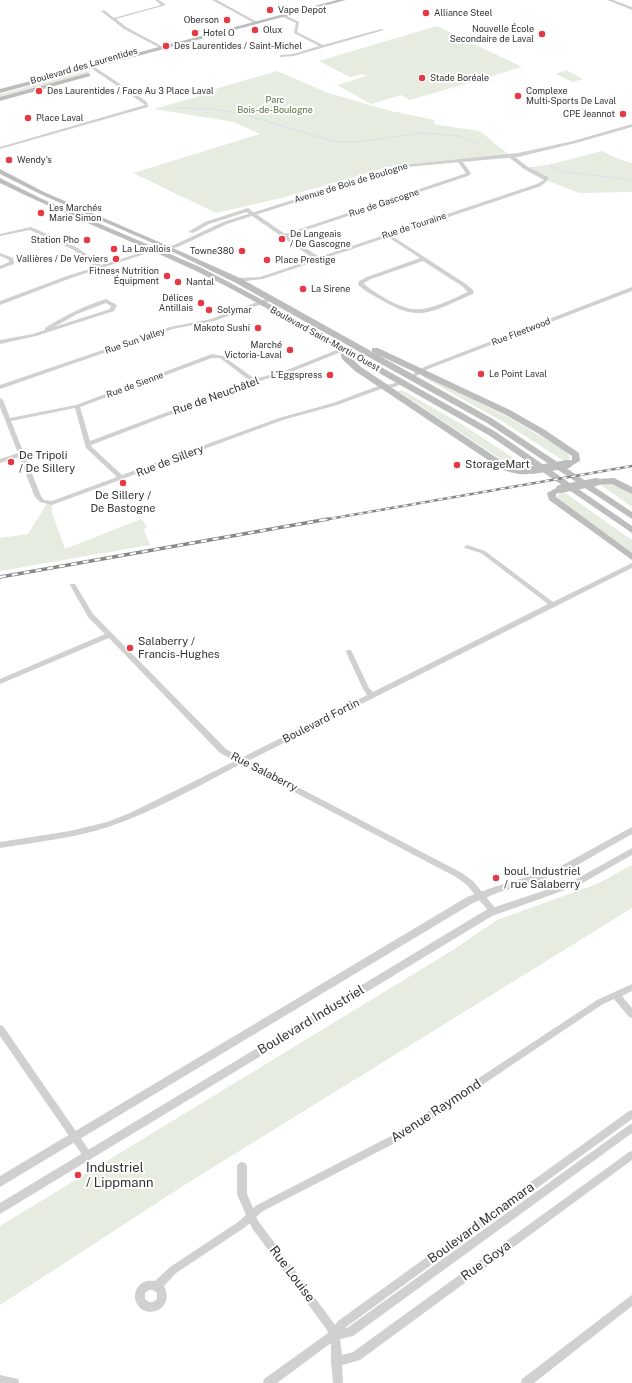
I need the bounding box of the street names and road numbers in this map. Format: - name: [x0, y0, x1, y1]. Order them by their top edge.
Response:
- street label: Boulevard des Laurentides: [29, 45, 139, 87]
- street label: Avenue de Bois de Boulogne: [293, 161, 409, 205]
- street label: Rue de Gascogne: [348, 187, 420, 219]
- street label: Rue de Touraine: [380, 210, 448, 242]
- street label: Boulevard Saint-Martin Ouest: [268, 304, 382, 374]
- street label: Rue Fleetwood: [490, 316, 552, 348]
- street label: Rue Sun Valley: [104, 326, 166, 356]
- street label: Rue de Sienne: [105, 370, 165, 400]
- street label: Rue de Neuchâtel: [171, 374, 261, 418]
- street label: Rue de Sillery: [134, 442, 206, 480]
- street label: Boulevard Fortin: [280, 696, 362, 746]
- street label: Rue Salaberry: [229, 750, 299, 794]
- street label: Boulevard Industriel: [255, 982, 367, 1058]
- street label: Avenue Raymond: [388, 1076, 484, 1146]
- street label: Boulevard Mcnamara: [425, 1179, 537, 1267]
- street label: Rue Goya: [458, 1238, 514, 1284]
- street label: Rue Louise: [266, 1243, 318, 1305]

